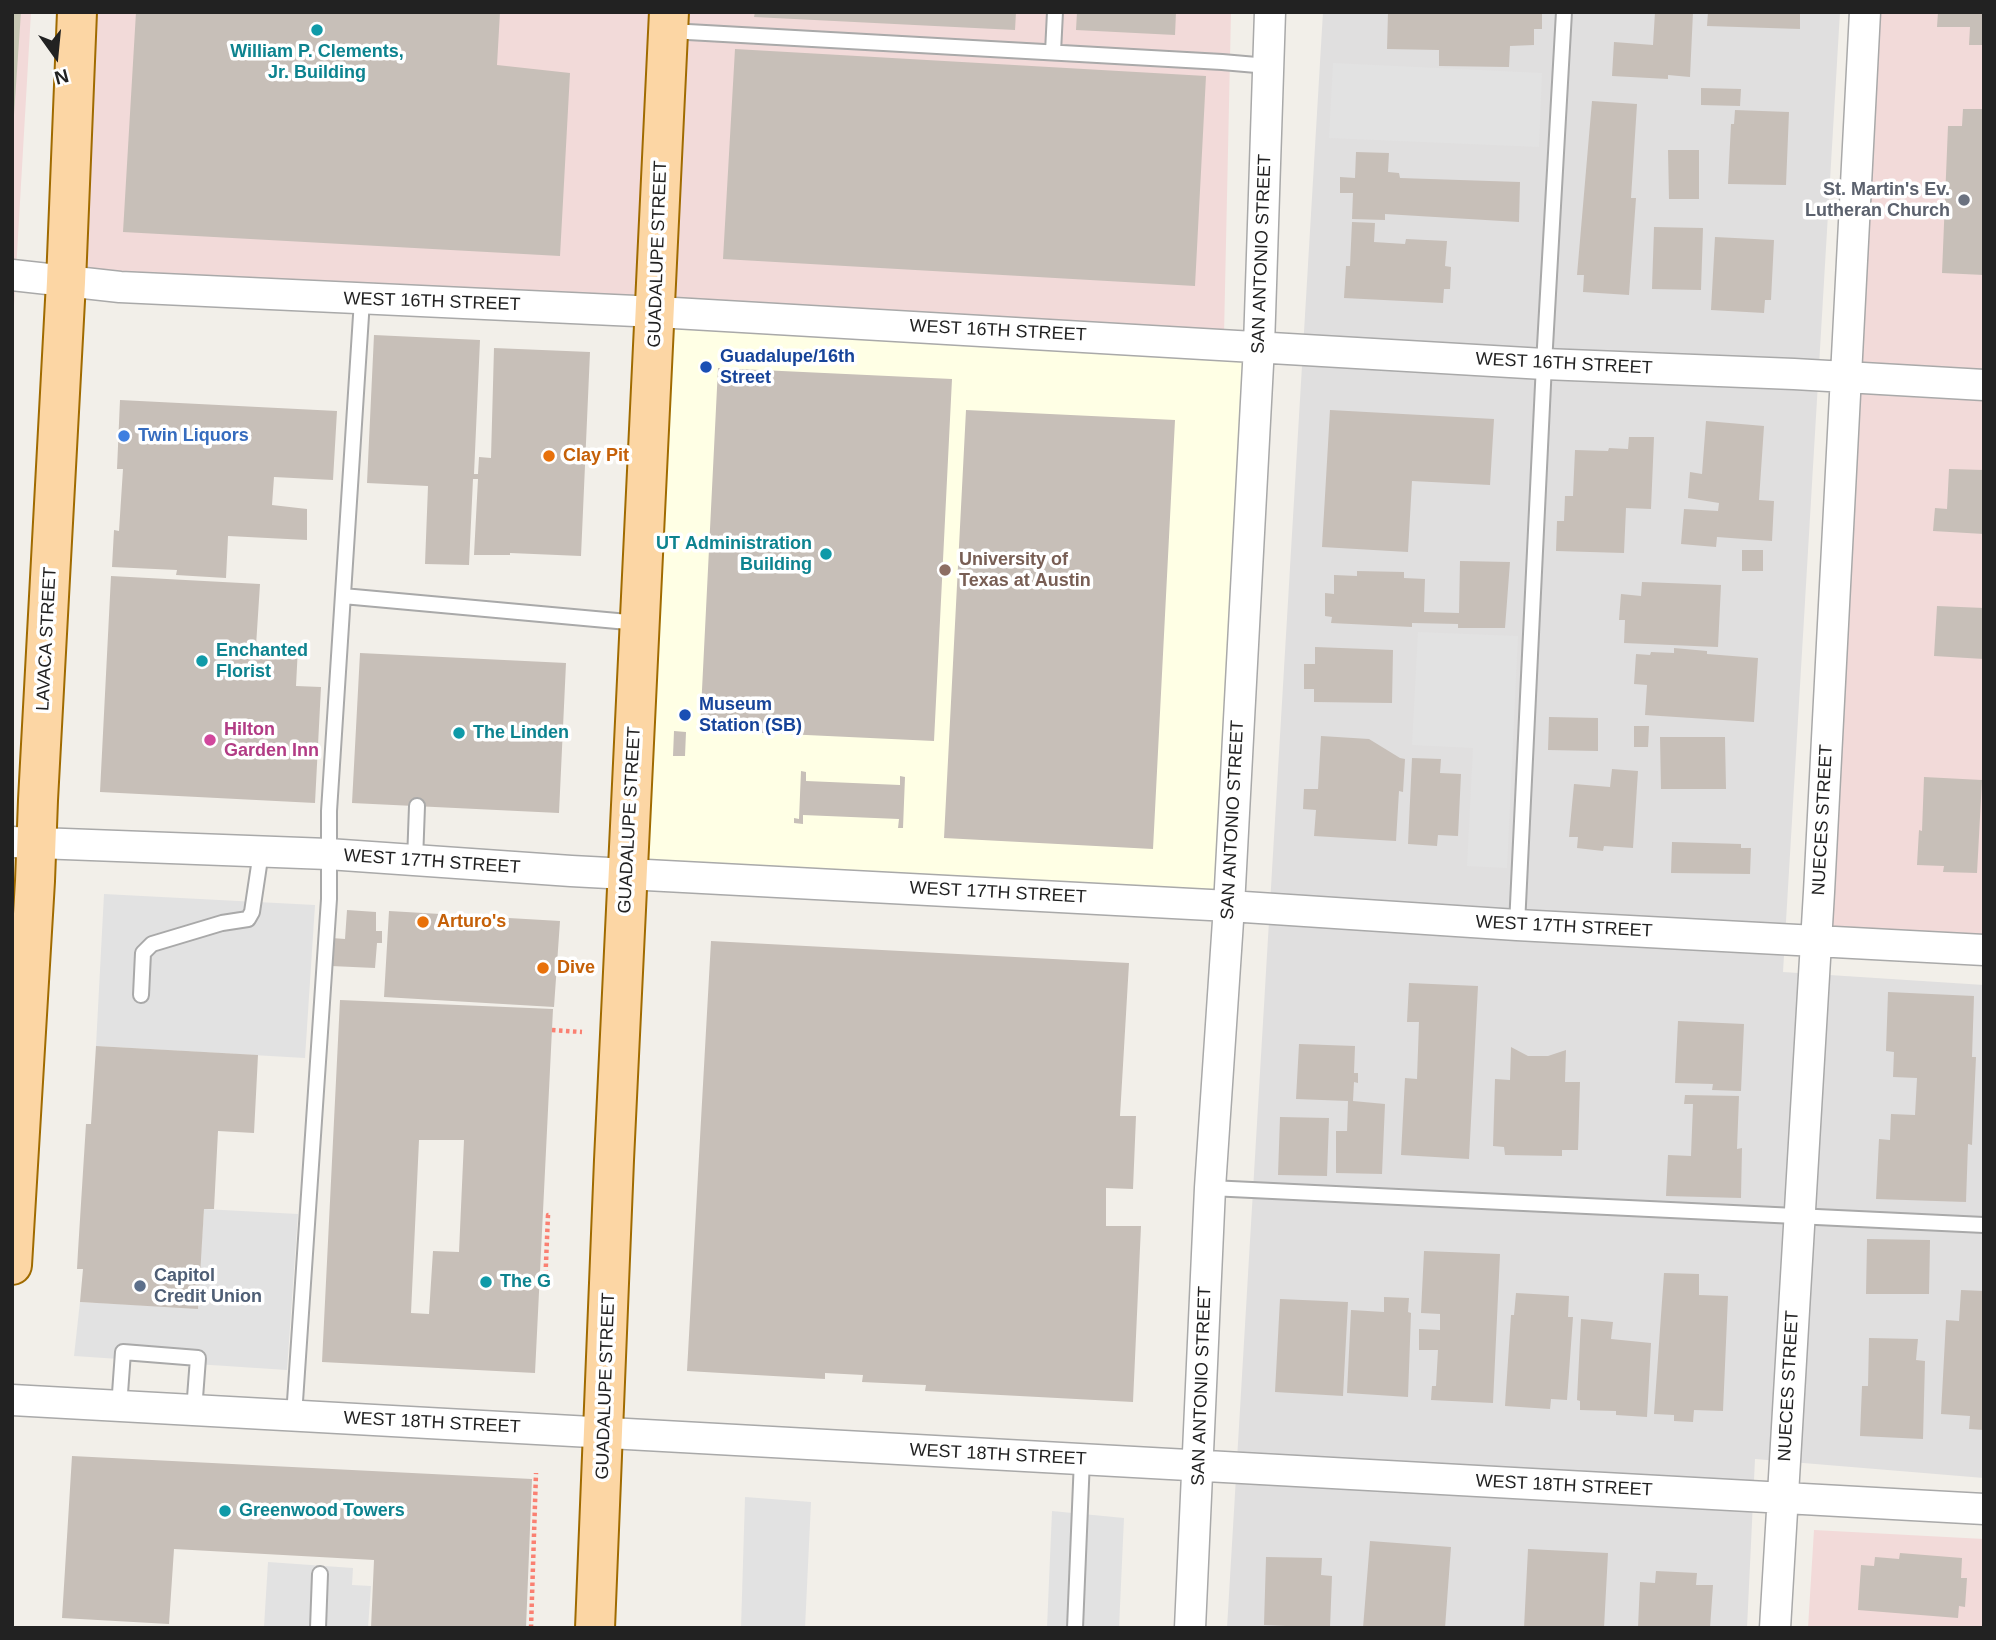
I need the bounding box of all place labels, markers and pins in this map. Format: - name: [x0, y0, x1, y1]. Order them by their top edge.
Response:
- marker: William P. Clements, Jr. Building: [309, 22, 325, 38]
- place label: William P. Clements, Jr. Building: [230, 41, 404, 84]
- place label: St. Martin's Ev. Lutheran Church: [1805, 179, 1950, 222]
- marker: St. Martin's Ev. Lutheran Church: [1956, 192, 1972, 208]
- place label: Guadalupe/16th Street: [720, 346, 855, 388]
- marker: Guadalupe/16th Street: [698, 359, 714, 375]
- place label: Twin Liquors: [138, 425, 249, 447]
- marker: Twin Liquors: [116, 428, 132, 444]
- place label: Clay Pit: [563, 445, 629, 467]
- marker: Clay Pit: [541, 448, 557, 464]
- place label: UT Administration Building: [656, 533, 812, 576]
- marker: UT Administration Building: [818, 546, 834, 562]
- place label: University of Texas at Austin: [959, 549, 1091, 592]
- marker: University of Texas at Austin: [937, 562, 953, 578]
- place label: Enchanted Florist: [216, 640, 308, 682]
- marker: Enchanted Florist: [194, 653, 210, 669]
- place label: Museum Station (SB): [699, 694, 802, 736]
- marker: Museum Station (SB): [677, 707, 693, 723]
- place label: Hilton Garden Inn: [224, 719, 319, 762]
- place label: The Linden: [473, 722, 569, 744]
- marker: The Linden: [451, 725, 467, 741]
- marker: Hilton Garden Inn: [202, 732, 218, 748]
- place label: Arturo's: [437, 911, 506, 933]
- marker: Arturo's: [415, 914, 431, 930]
- place label: Dive: [557, 957, 595, 979]
- marker: Dive: [535, 960, 551, 976]
- place label: Capitol Credit Union: [154, 1265, 262, 1308]
- place label: The G: [500, 1271, 551, 1293]
- marker: The G: [478, 1274, 494, 1290]
- marker: Capitol Credit Union: [132, 1278, 148, 1294]
- place label: Greenwood Towers: [239, 1500, 405, 1522]
- marker: Greenwood Towers: [217, 1503, 233, 1519]

